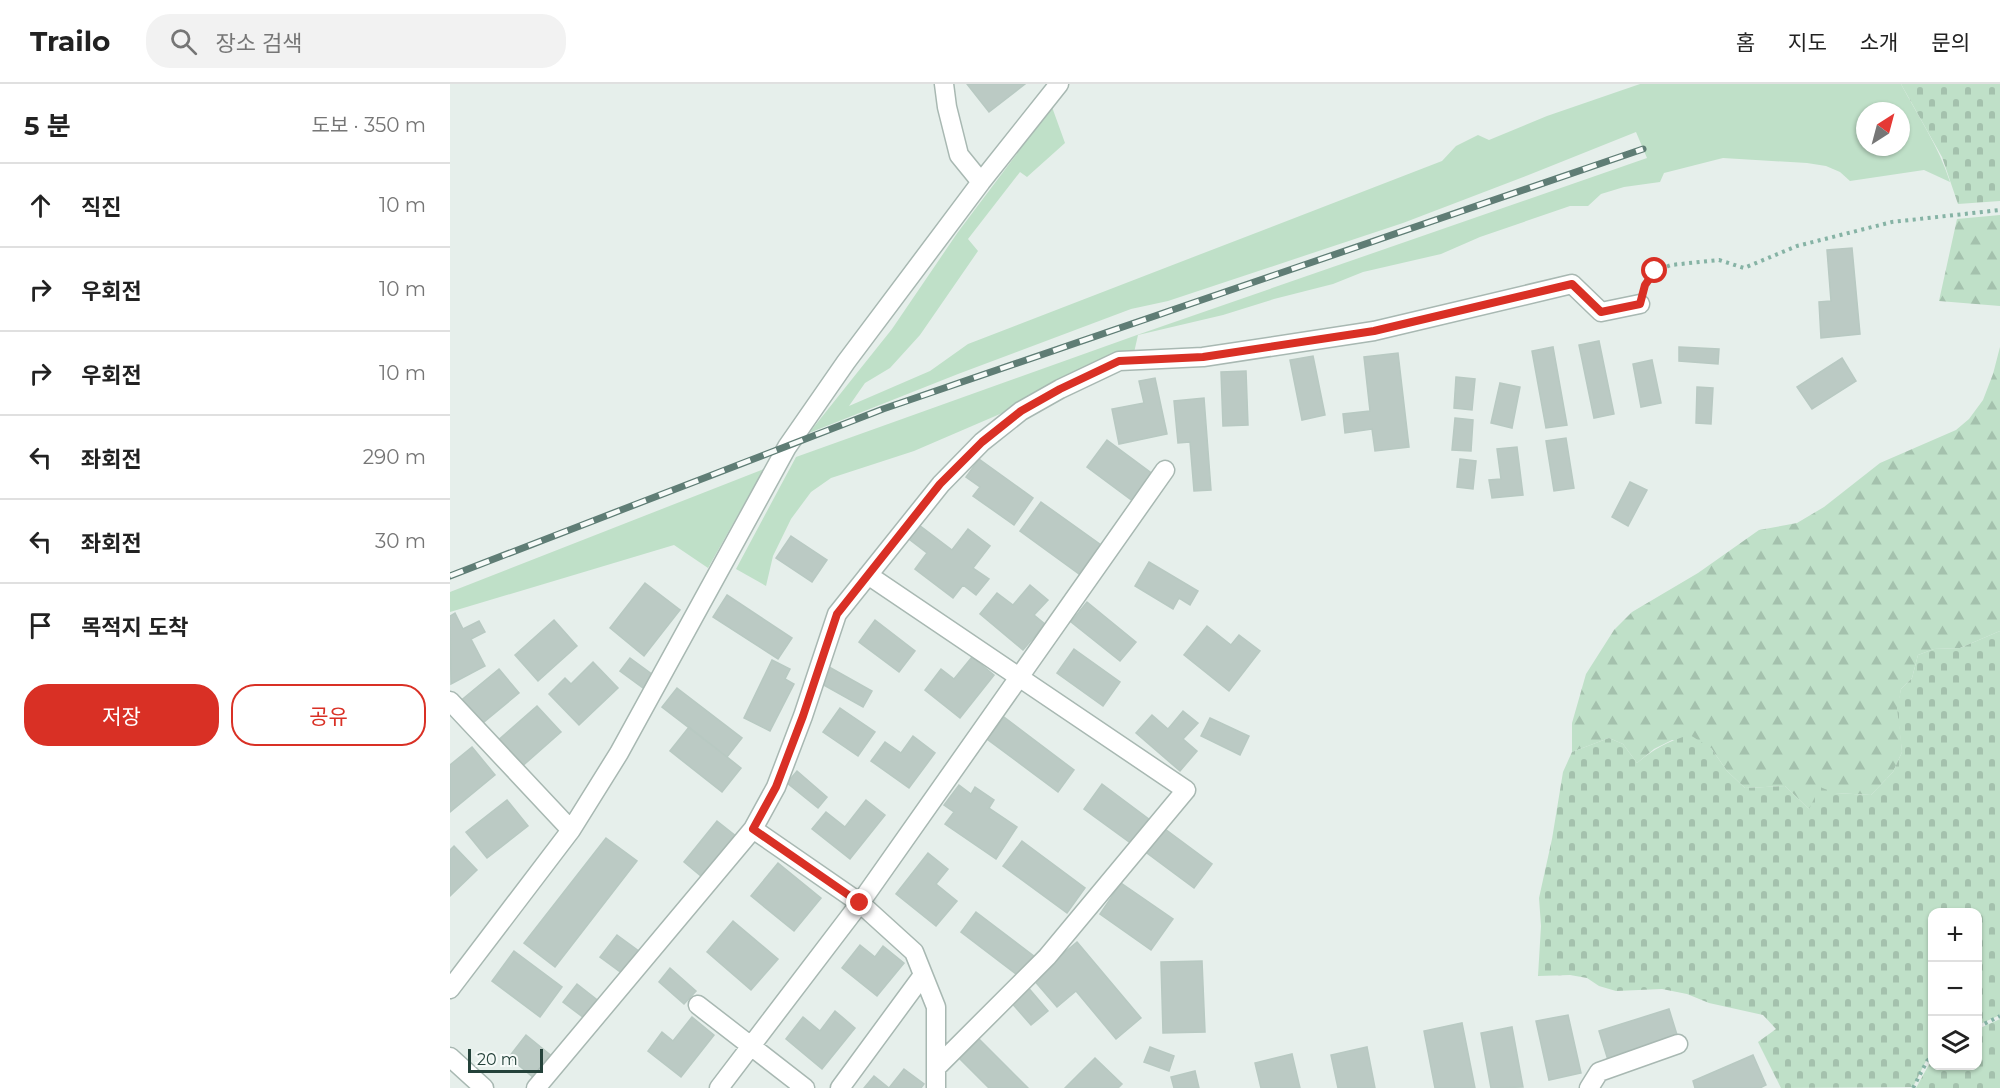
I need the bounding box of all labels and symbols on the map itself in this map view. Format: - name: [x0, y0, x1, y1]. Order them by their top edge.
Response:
- north arrow: [1856, 102, 1910, 156]
- route start: [1641, 257, 1667, 283]
- route end: [846, 889, 872, 915]
- scale bar: [468, 1046, 543, 1074]

